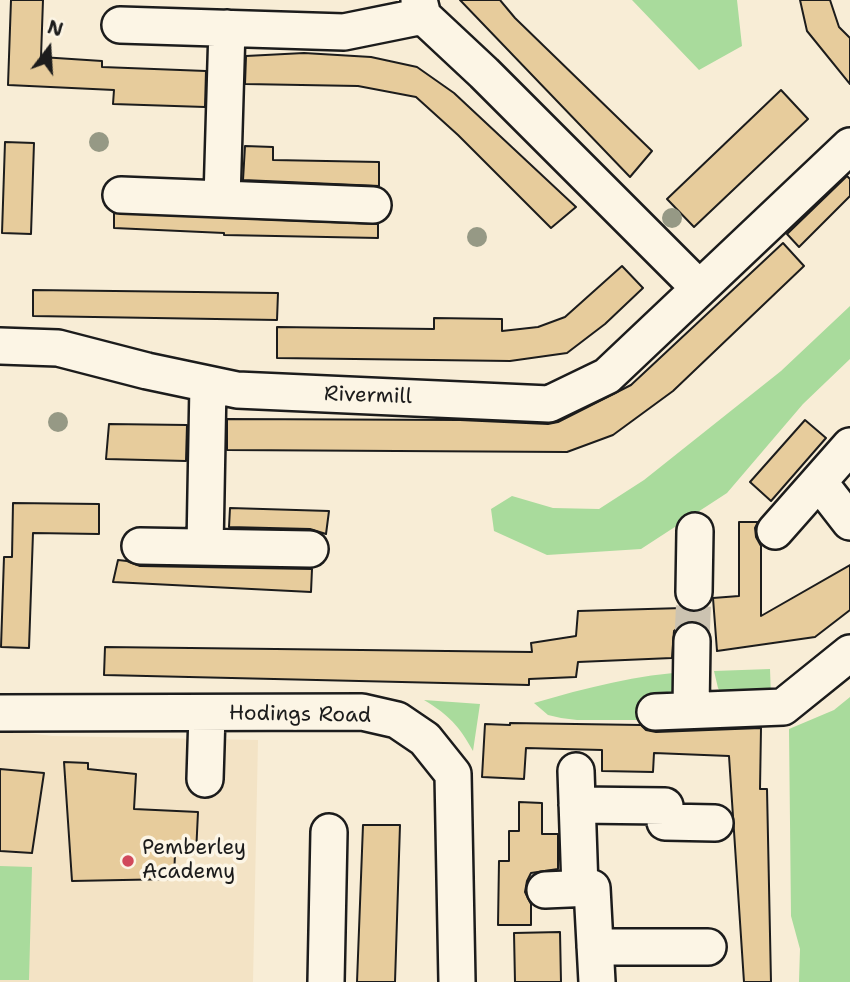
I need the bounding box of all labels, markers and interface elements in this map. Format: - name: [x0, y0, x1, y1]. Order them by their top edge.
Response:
- north arrow: [14, 14, 84, 84]
- text: N: [44, 14, 66, 43]
- street label: Rivermill: [323, 382, 413, 410]
- street label: Hodings Road: [229, 701, 371, 729]
- place label: Pemberley Academy: [142, 836, 246, 886]
- marker: Pemberley Academy: [120, 853, 136, 869]

